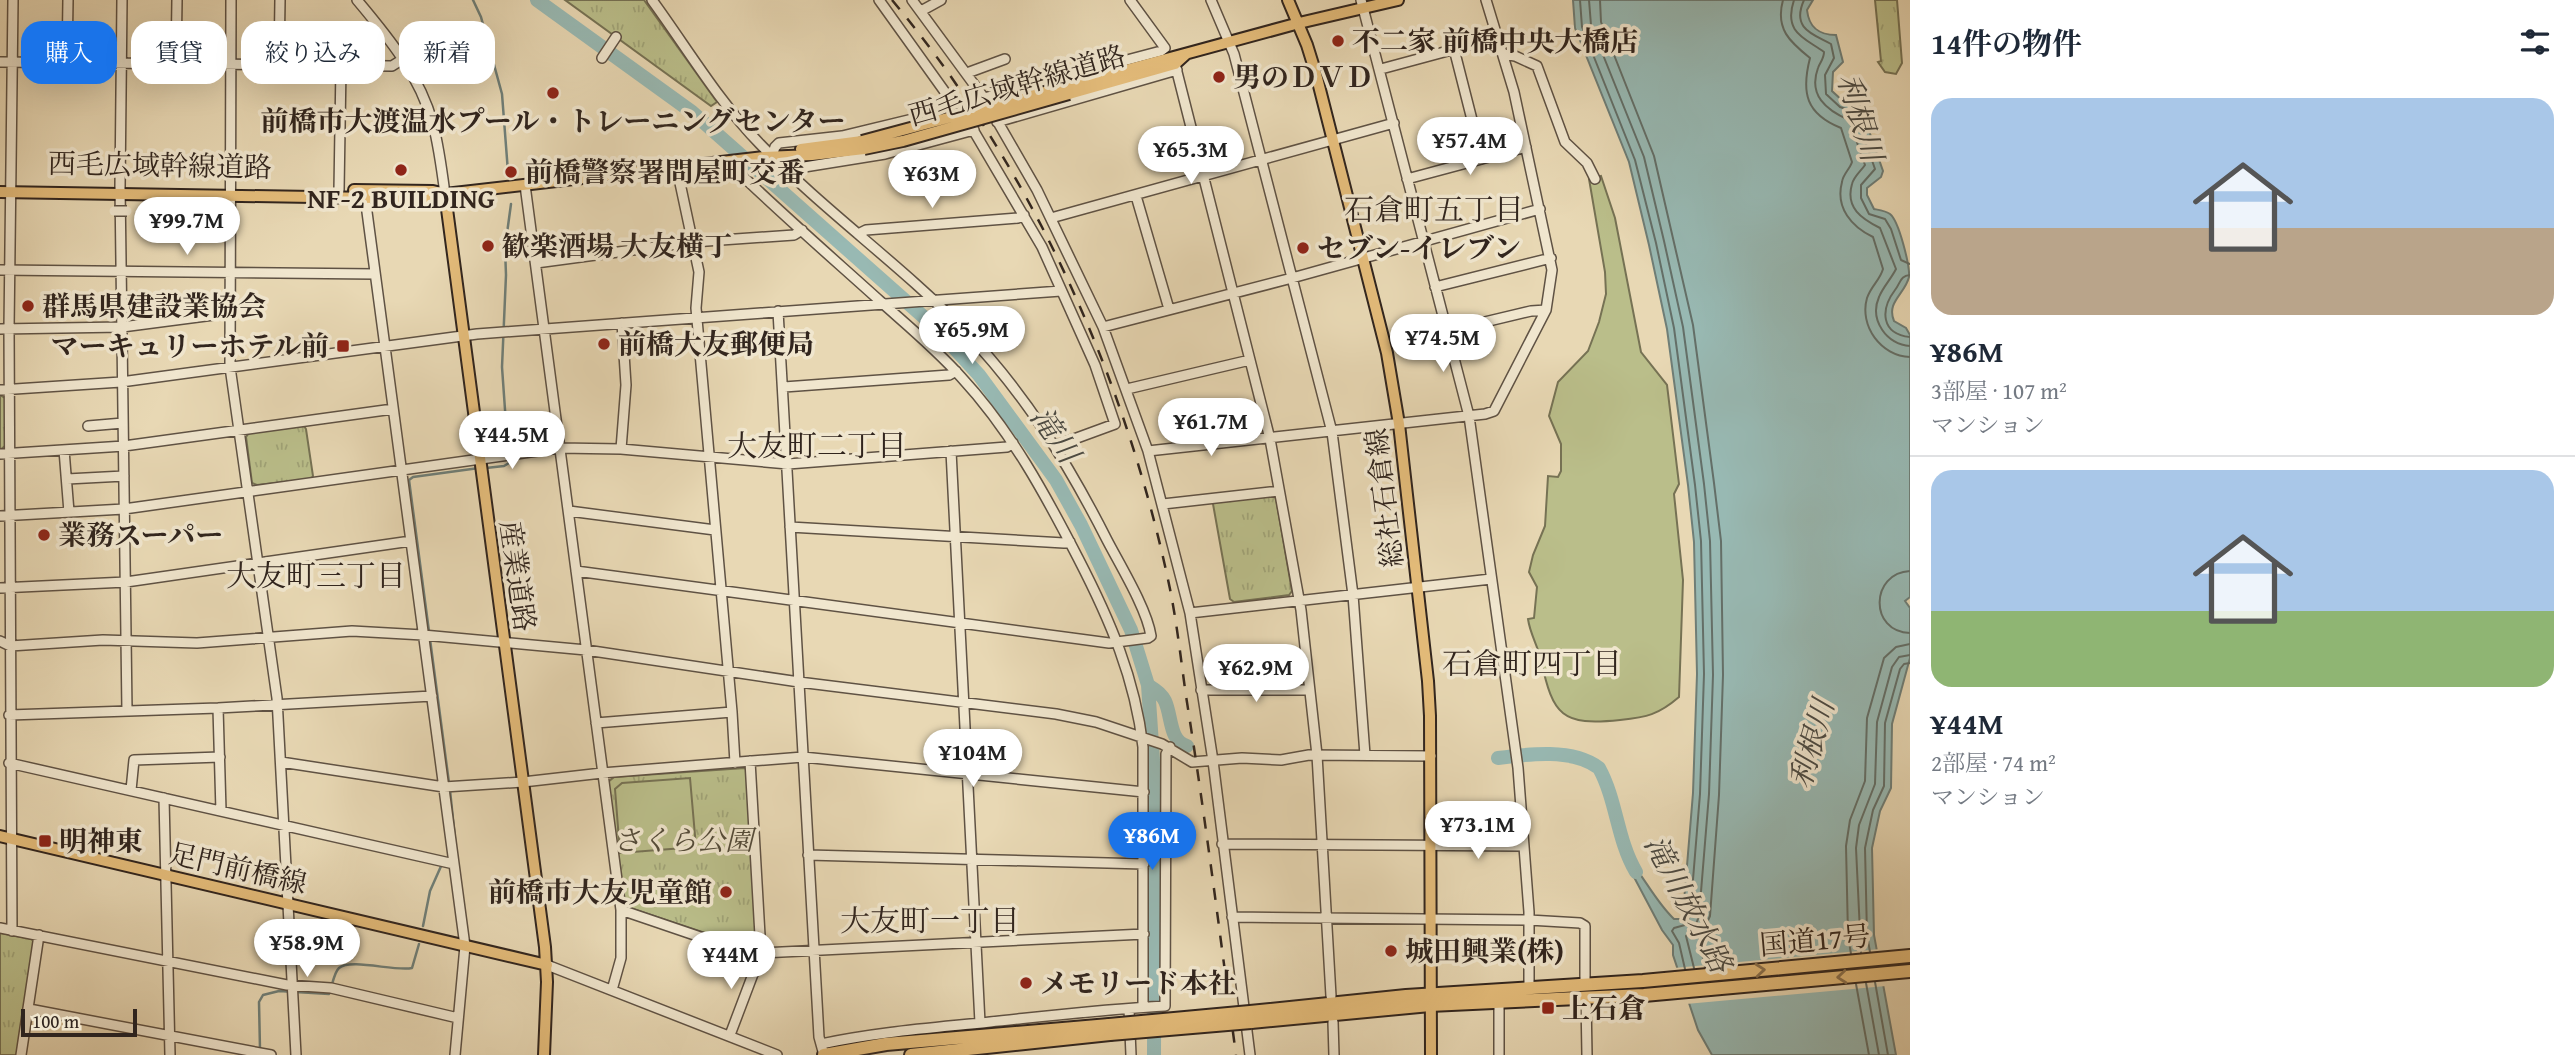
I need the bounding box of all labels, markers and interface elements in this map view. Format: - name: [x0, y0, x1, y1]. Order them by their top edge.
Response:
- place label: 不二家 前橋中央大橋店: [1352, 20, 1638, 61]
- chip: 購入: [21, 21, 117, 84]
- chip: 賃貸: [131, 21, 227, 84]
- chip: 絞り込み: [241, 21, 385, 84]
- chip: 新着: [399, 21, 495, 84]
- text: 14件の物件: [1931, 21, 2082, 65]
- icon: filters: [2516, 23, 2554, 61]
- marker: 不二家 前橋中央大橋店: [1330, 33, 1346, 49]
- street label: 西毛広域幹線道路: [904, 34, 1130, 135]
- place label: 男のＤＶＤ: [1233, 56, 1373, 97]
- water label: 利根川: [1827, 67, 1896, 169]
- marker: 男のＤＶＤ: [1211, 69, 1227, 85]
- marker: 前橋市大渡温水プール・トレーニングセンター: [545, 85, 561, 101]
- place label: 前橋市大渡温水プール・トレーニングセンター: [261, 100, 845, 141]
- pin: ¥57.4M: [1413, 118, 1527, 177]
- text: ¥57.4M: [1433, 123, 1507, 156]
- pin: ¥65.3M: [1134, 127, 1248, 186]
- text: ¥65.3M: [1154, 132, 1228, 165]
- street label: 西毛広域幹線道路: [48, 142, 272, 187]
- icon: home: [2180, 144, 2306, 270]
- pin: ¥63M: [891, 150, 973, 210]
- place label: 前橋警察署問屋町交番: [525, 151, 805, 192]
- text: ¥63M: [904, 156, 960, 189]
- marker: NF-2 BUILDING: [393, 162, 409, 178]
- marker: 前橋警察署問屋町交番: [503, 164, 519, 180]
- place label: NF-2 BUILDING: [307, 177, 495, 218]
- district label: 石倉町五丁目: [1344, 187, 1524, 231]
- pin: ¥99.7M: [130, 198, 244, 257]
- text: ¥99.7M: [150, 203, 224, 236]
- place label: 歓楽酒場 大友横丁: [502, 225, 732, 266]
- place label: セブン-イレブン: [1317, 227, 1521, 268]
- marker: 歓楽酒場 大友横丁: [480, 238, 496, 254]
- marker: セブン-イレブン: [1295, 240, 1311, 256]
- place label: 群馬県建設業協会: [42, 285, 266, 326]
- marker: 群馬県建設業協会: [20, 298, 36, 314]
- pin: ¥65.9M: [915, 306, 1029, 366]
- text: ¥65.9M: [935, 312, 1009, 345]
- pin: ¥74.5M: [1386, 314, 1500, 374]
- text: ¥74.5M: [1406, 320, 1480, 353]
- place label: 前橋大友郵便局: [618, 323, 814, 364]
- place label: マーキュリーホテル前: [50, 325, 329, 366]
- text: ¥86M: [1931, 329, 2003, 373]
- marker: 前橋大友郵便局: [596, 336, 612, 352]
- marker: マーキュリーホテル前: [335, 338, 351, 354]
- text: 3部屋 · 107 m²: [1931, 374, 2067, 407]
- water label: 滝川: [1021, 397, 1093, 474]
- pin: ¥61.7M: [1154, 398, 1268, 458]
- text: ¥61.7M: [1174, 404, 1248, 437]
- text: マンション: [1931, 408, 2045, 441]
- pin: ¥44.5M: [455, 412, 569, 471]
- text: ¥44.5M: [475, 417, 549, 450]
- district label: 大友町二丁目: [727, 423, 907, 467]
- street label: 総社石倉線: [1355, 426, 1412, 570]
- place label: 業務スーパー: [58, 514, 223, 555]
- icon: home: [2180, 516, 2306, 642]
- street label: 産業道路: [490, 518, 547, 634]
- marker: 業務スーパー: [36, 527, 52, 543]
- district label: 大友町三丁目: [226, 553, 406, 597]
- district label: 石倉町四丁目: [1442, 641, 1622, 685]
- pin: ¥62.9M: [1199, 644, 1313, 704]
- text: ¥62.9M: [1219, 650, 1293, 683]
- water label: 利根川: [1777, 692, 1845, 793]
- text: ¥44M: [1931, 701, 2003, 745]
- pin: ¥104M: [924, 730, 1022, 789]
- text: ¥104M: [939, 735, 1007, 768]
- text: 2部屋 · 74 m²: [1931, 746, 2056, 779]
- text: マンション: [1931, 780, 2045, 813]
- pin: ¥73.1M: [1421, 802, 1535, 861]
- text: ¥73.1M: [1441, 807, 1515, 840]
- pin: ¥86M: [1111, 812, 1193, 872]
- text: ¥86M: [1124, 818, 1180, 851]
- park label: さくら公園: [613, 819, 757, 860]
- place label: 明神東: [59, 820, 143, 861]
- water label: 滝川放水路: [1634, 827, 1744, 982]
- street label: 足門前橋線: [165, 832, 311, 903]
- marker: 明神東: [37, 833, 53, 849]
- place label: 前橋市大友児童館: [488, 871, 712, 912]
- marker: 前橋市大友児童館: [718, 884, 734, 900]
- district label: 大友町一丁目: [840, 898, 1020, 942]
- street label: 国道17号: [1758, 914, 1872, 965]
- pin: ¥58.9M: [250, 920, 364, 979]
- text: ¥58.9M: [270, 925, 344, 958]
- place label: 城田興業(株): [1405, 930, 1564, 971]
- pin: ¥44M: [690, 932, 772, 991]
- text: ¥44M: [703, 937, 759, 970]
- marker: 城田興業(株): [1383, 943, 1399, 959]
- place label: メモリード本社: [1040, 962, 1236, 1003]
- one-way arrow: [1755, 963, 1766, 978]
- one-way arrow: [1836, 969, 1847, 984]
- marker: メモリード本社: [1018, 975, 1034, 991]
- place label: 上石倉: [1562, 987, 1646, 1028]
- marker: 上石倉: [1540, 1000, 1556, 1016]
- scale bar: [21, 1006, 136, 1038]
- text: 100 m: [32, 1007, 79, 1035]

